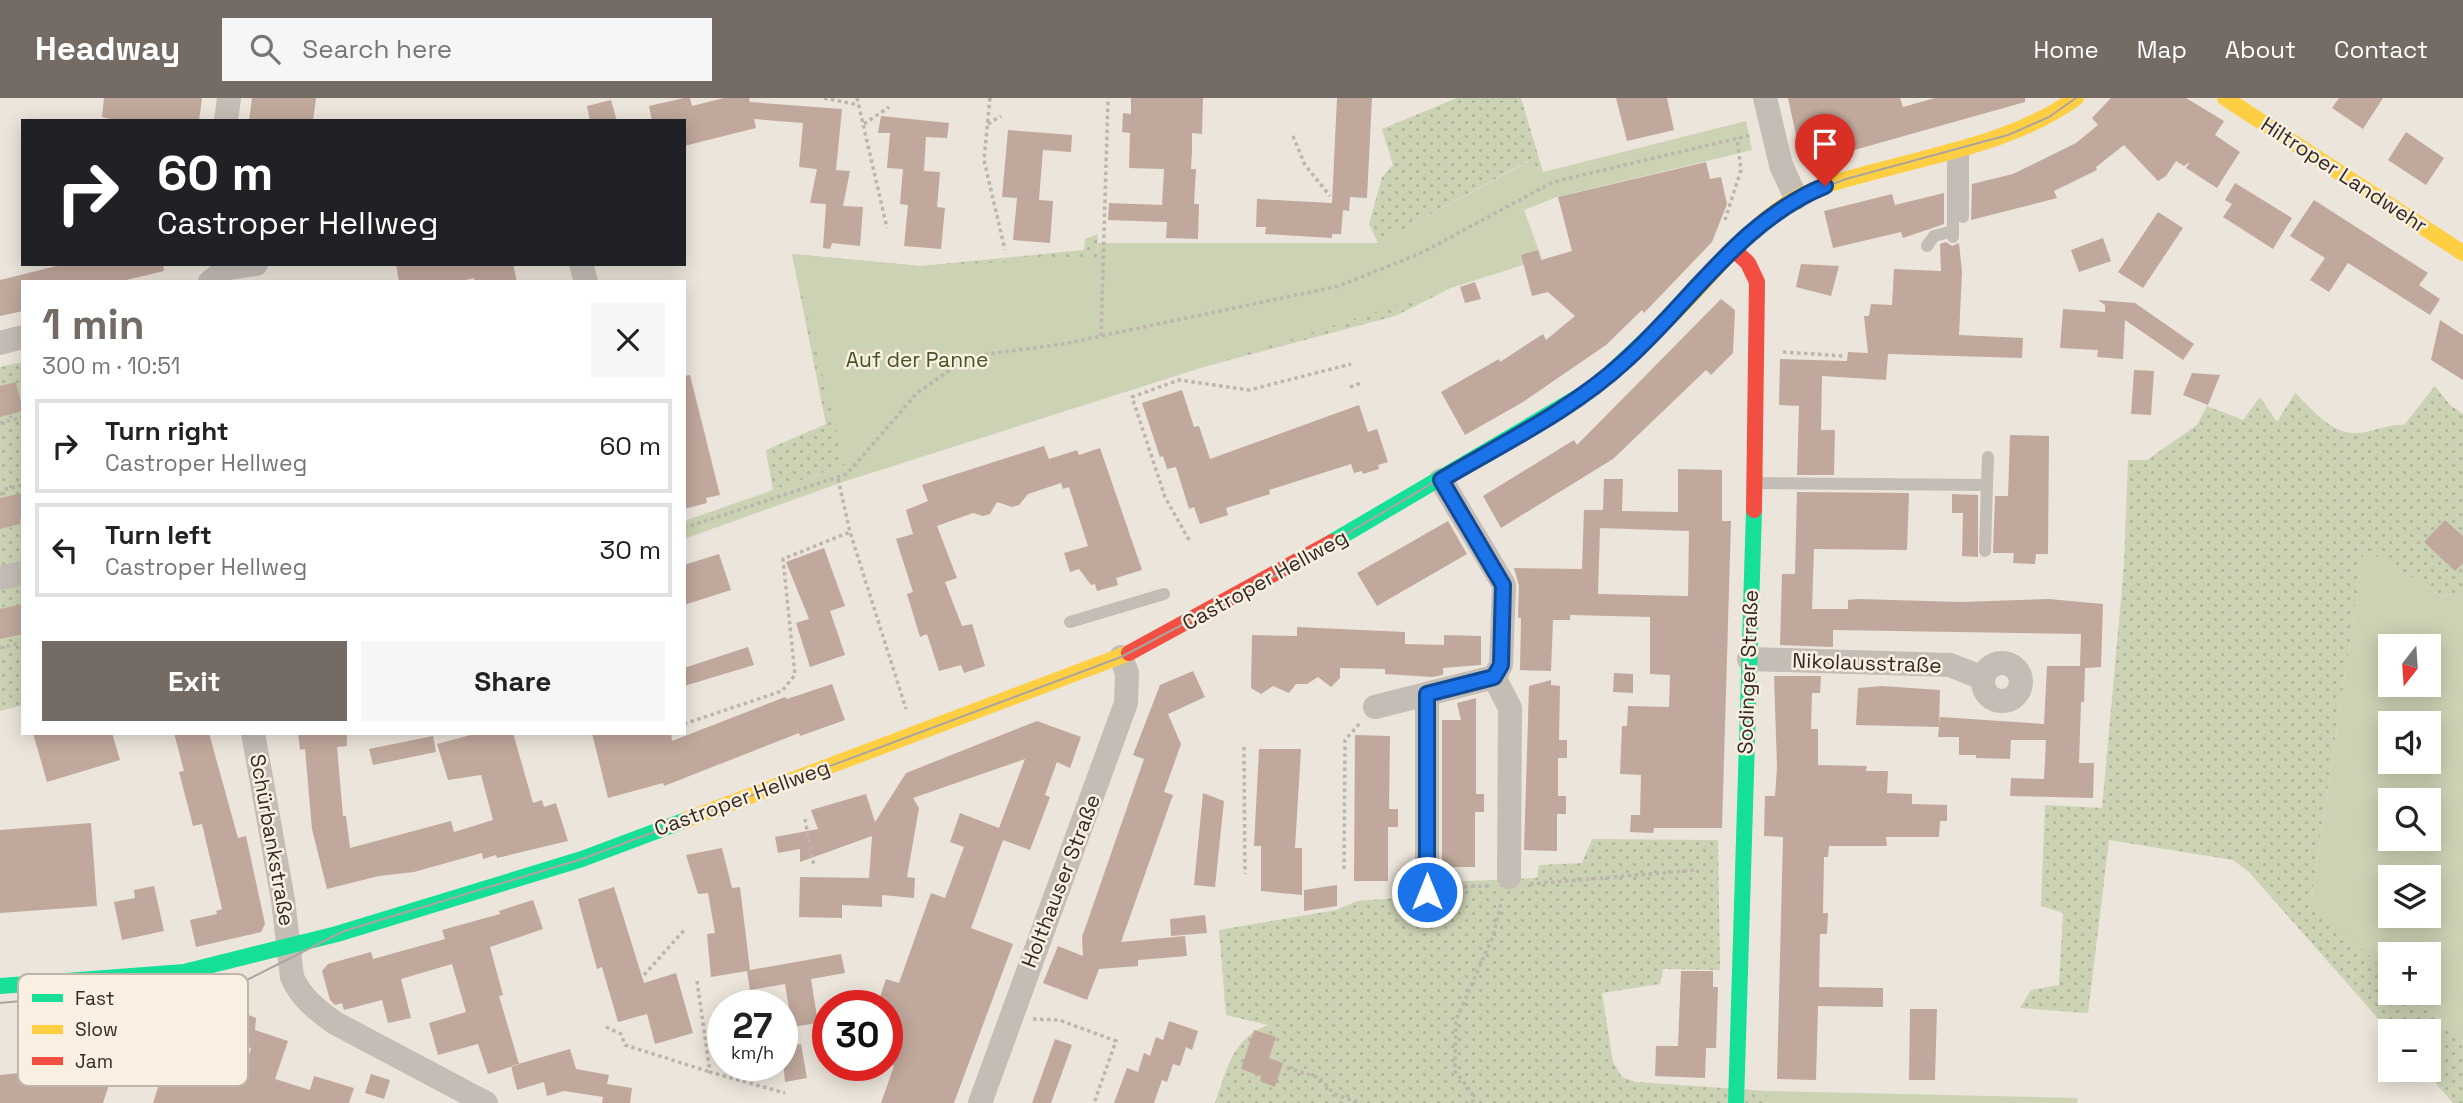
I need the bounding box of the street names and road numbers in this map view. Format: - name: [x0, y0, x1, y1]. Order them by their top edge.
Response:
- street label: Hiltroper Landwehr: [2256, 111, 2433, 239]
- street label: Castroper Hellweg: [1177, 523, 1352, 636]
- street label: Sodinger Straße: [1731, 589, 1764, 755]
- street label: Nikolausstraße: [1792, 646, 1942, 679]
- street label: Schürbankstraße: [244, 752, 301, 928]
- street label: Castroper Hellweg: [650, 753, 833, 842]
- street label: Holthauser Straße: [1015, 790, 1106, 971]

